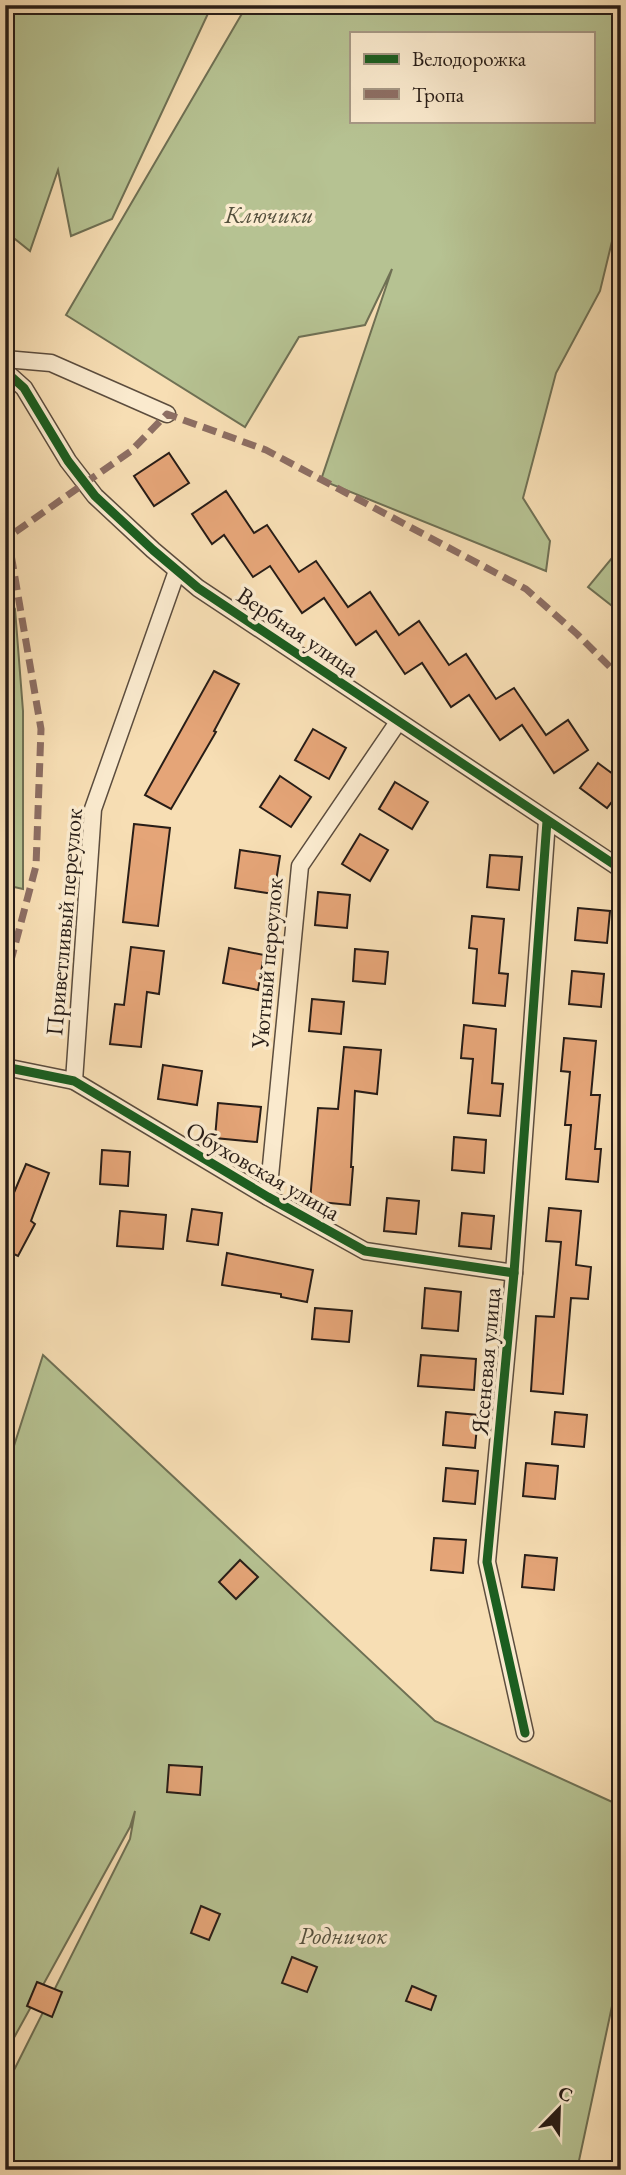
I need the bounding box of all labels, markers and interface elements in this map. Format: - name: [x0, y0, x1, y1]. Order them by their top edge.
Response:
- legend: [350, 32, 594, 122]
- text: Велодорожка: [412, 45, 527, 72]
- text: Тропа: [412, 81, 465, 108]
- park label: Ключики: [224, 199, 313, 230]
- street label: Вербная улица: [231, 579, 366, 684]
- street label: Приветливый переулок: [38, 806, 89, 1037]
- street label: Уютный переулок: [244, 876, 289, 1051]
- street label: Обуховская улица: [181, 1114, 346, 1227]
- street label: Ясеневая улица: [464, 1285, 507, 1437]
- park label: Родничок: [299, 1920, 388, 1951]
- north arrow: [524, 2074, 594, 2144]
- text: С: [554, 2080, 577, 2108]

